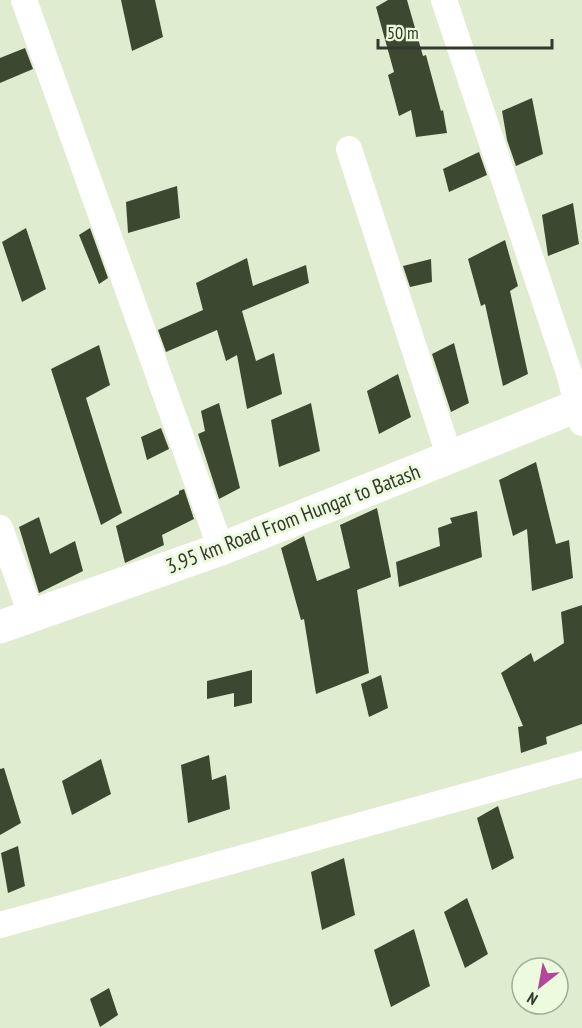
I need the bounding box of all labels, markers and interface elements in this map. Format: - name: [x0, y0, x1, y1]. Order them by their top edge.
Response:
- scale bar: [378, 12, 552, 50]
- text: 50 m: [387, 21, 419, 44]
- street label: 3.95 km Road From Hungar to Batash: [162, 458, 424, 580]
- north arrow: [510, 956, 570, 1016]
- text: N: [523, 988, 541, 1010]

